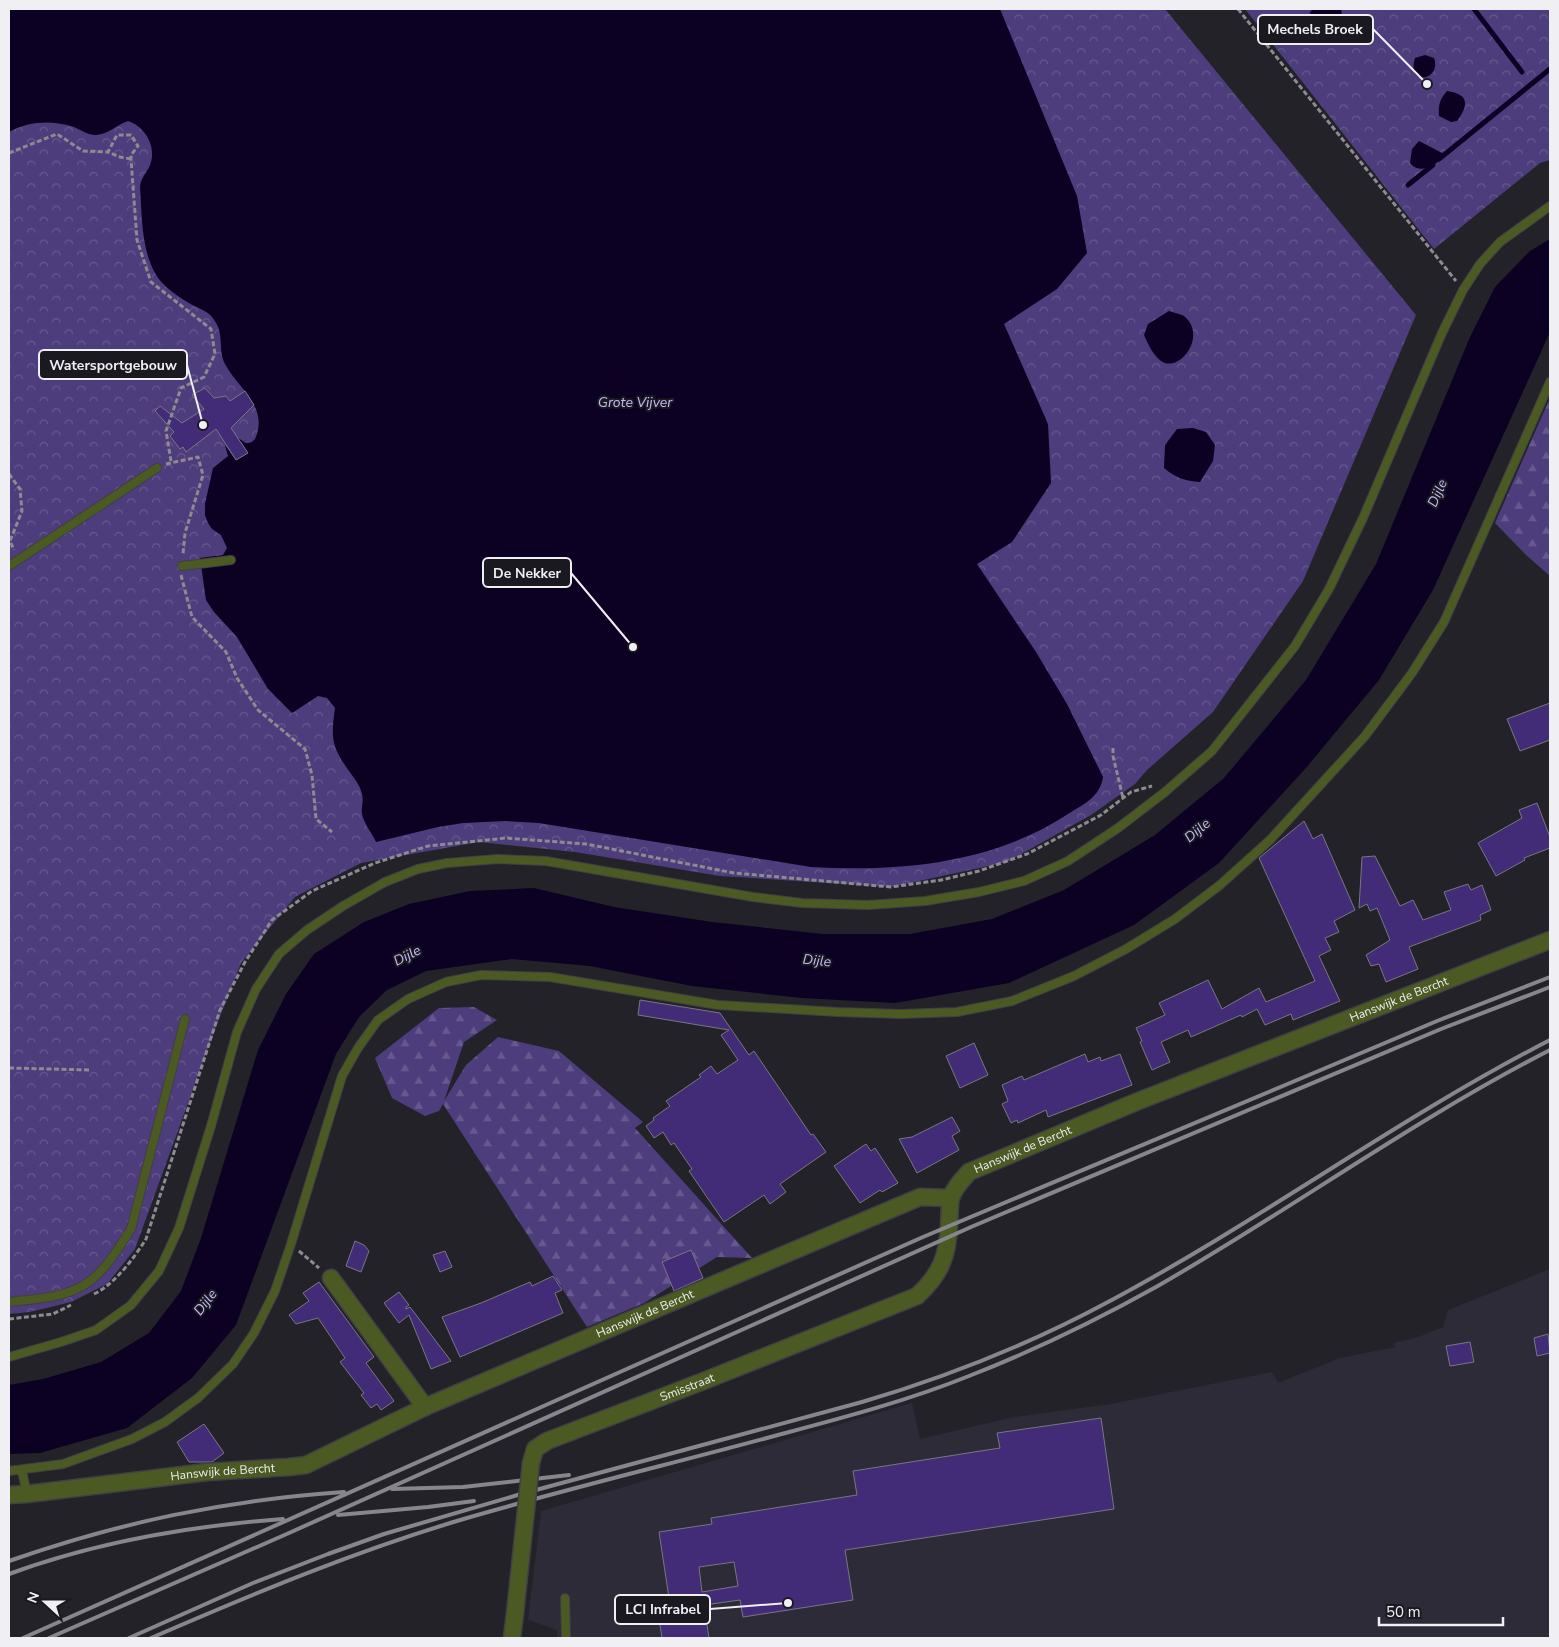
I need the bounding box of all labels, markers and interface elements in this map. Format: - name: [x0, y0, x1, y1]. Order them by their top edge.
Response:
- callout: Mechels Broek: [1258, 15, 1373, 44]
- text: Mechels Broek: [1267, 20, 1363, 39]
- callout: Watersportgebouw: [39, 350, 187, 379]
- text: Watersportgebouw: [49, 356, 177, 375]
- water label: Grote Vijver: [598, 393, 673, 412]
- water label: Dijle: [1423, 476, 1452, 510]
- callout: De Nekker: [483, 558, 571, 587]
- text: De Nekker: [493, 564, 562, 583]
- water label: Dijle: [1180, 814, 1215, 847]
- water label: Dijle: [390, 940, 425, 970]
- water label: Dijle: [802, 950, 833, 971]
- street label: Hanswijk de Bercht: [1347, 972, 1451, 1026]
- street label: Hanswijk de Bercht: [971, 1122, 1075, 1177]
- water label: Dijle: [189, 1285, 222, 1319]
- street label: Hanswijk de Bercht: [594, 1286, 697, 1341]
- street label: Smisstraat: [657, 1369, 718, 1405]
- street label: Hanswijk de Bercht: [170, 1460, 276, 1484]
- north arrow: [20, 1577, 70, 1627]
- text: N: [23, 1589, 44, 1606]
- scale bar: [1379, 1594, 1503, 1626]
- callout: LCI Infrabel: [615, 1595, 710, 1624]
- text: LCI Infrabel: [625, 1600, 701, 1619]
- text: 50 m: [1386, 1602, 1421, 1622]

